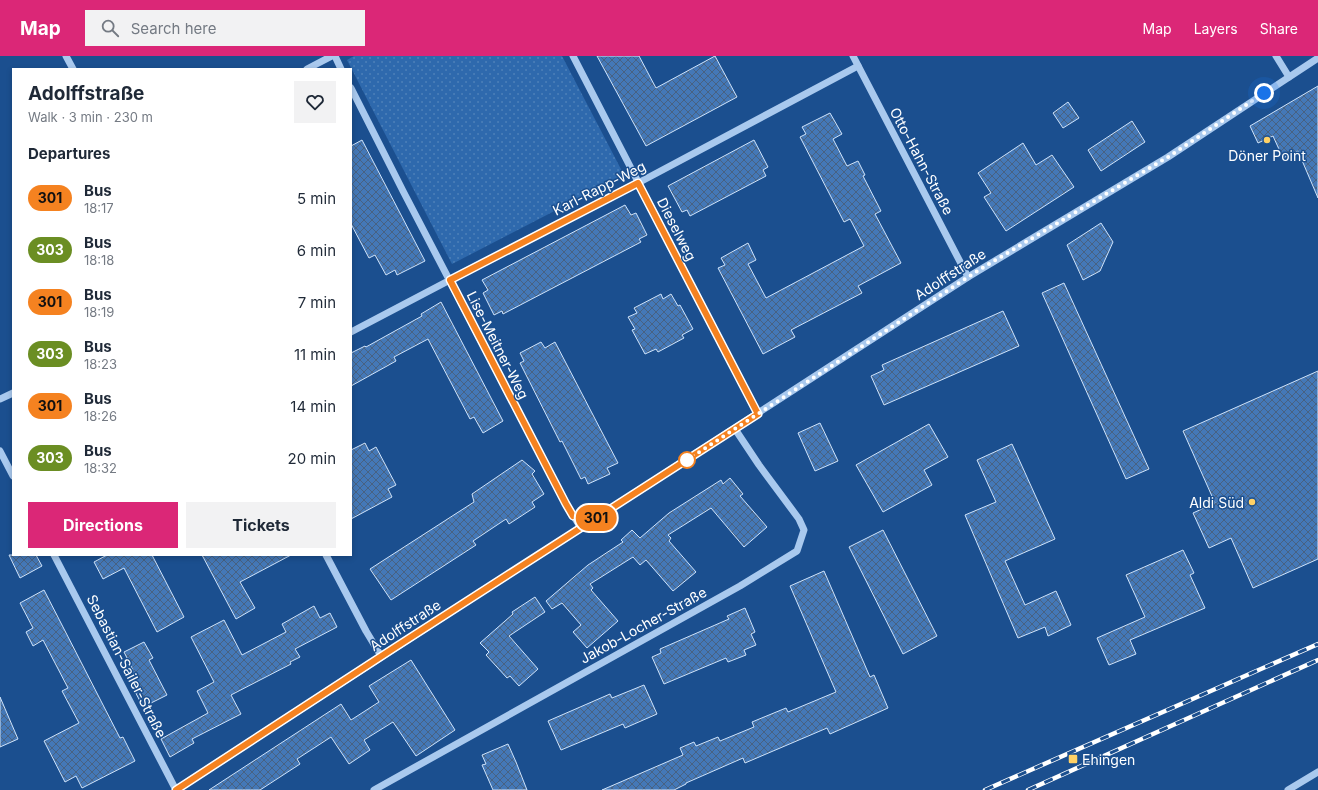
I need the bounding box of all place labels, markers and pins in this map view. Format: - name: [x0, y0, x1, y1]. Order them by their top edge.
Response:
- marker: Döner Point: [1262, 135, 1272, 145]
- place label: Döner Point: [1228, 147, 1306, 164]
- unlabelled marker: [678, 451, 696, 469]
- place label: Aldi Süd: [1189, 494, 1244, 511]
- marker: Aldi Süd: [1247, 497, 1257, 507]
- place label: Ehingen: [1082, 751, 1135, 768]
- marker: Ehingen: [1067, 753, 1079, 765]

